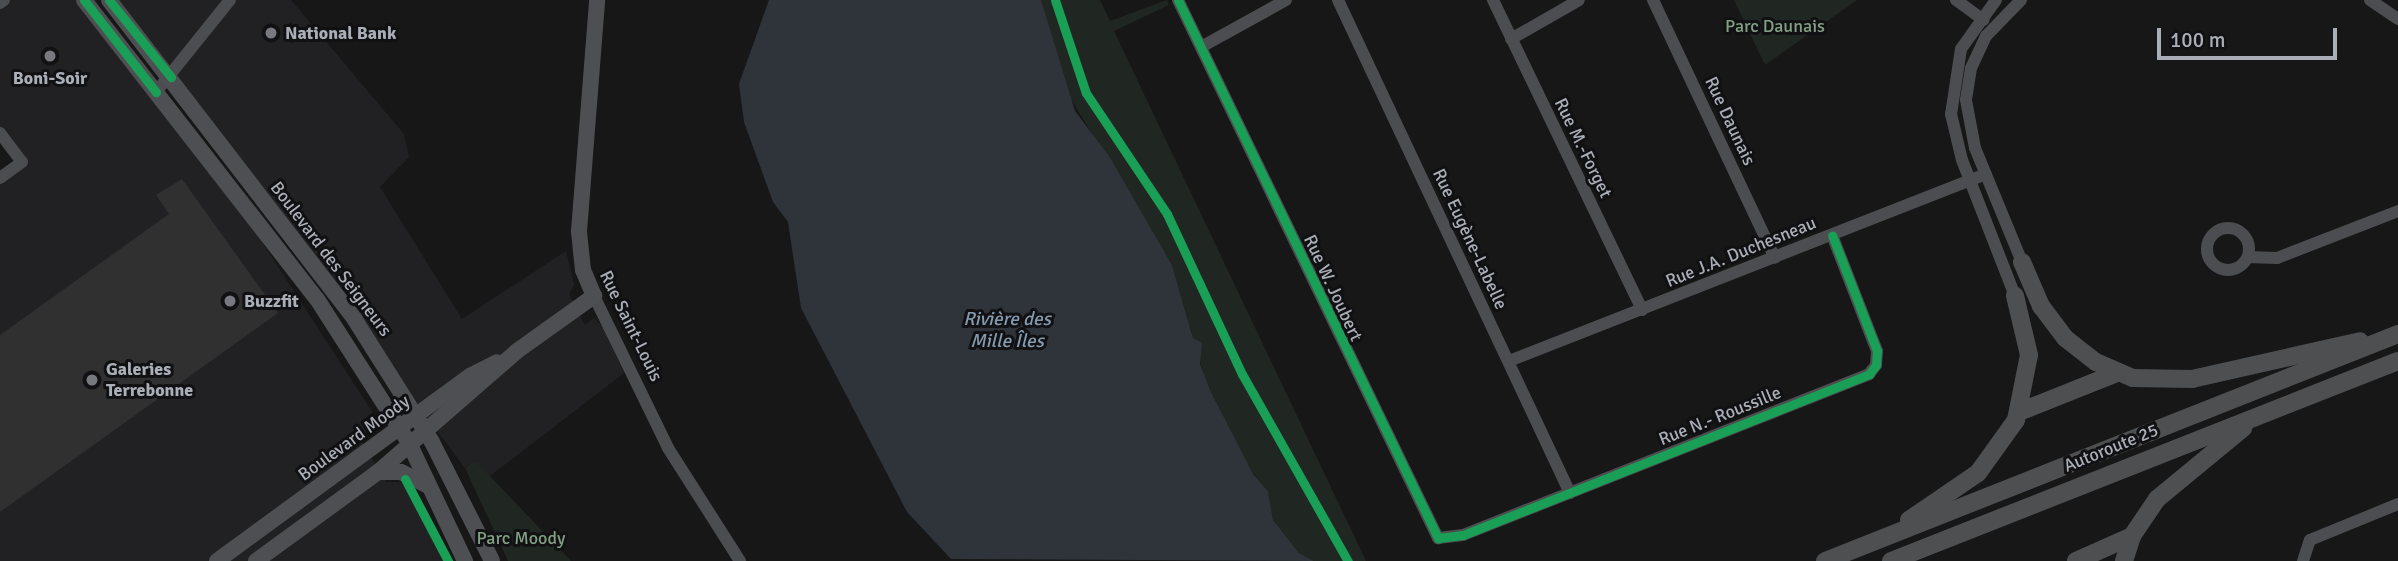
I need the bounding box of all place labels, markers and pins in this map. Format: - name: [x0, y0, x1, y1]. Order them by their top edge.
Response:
- place label: National Bank: [285, 22, 396, 44]
- marker: National Bank: [263, 25, 279, 41]
- marker: Boni-Soir: [42, 48, 58, 64]
- place label: Boni-Soir: [13, 67, 87, 89]
- place label: Buzzfit: [244, 290, 299, 312]
- marker: Buzzfit: [222, 293, 238, 309]
- place label: Galeries Terrebonne: [106, 359, 193, 402]
- marker: Galeries Terrebonne: [84, 372, 100, 388]

